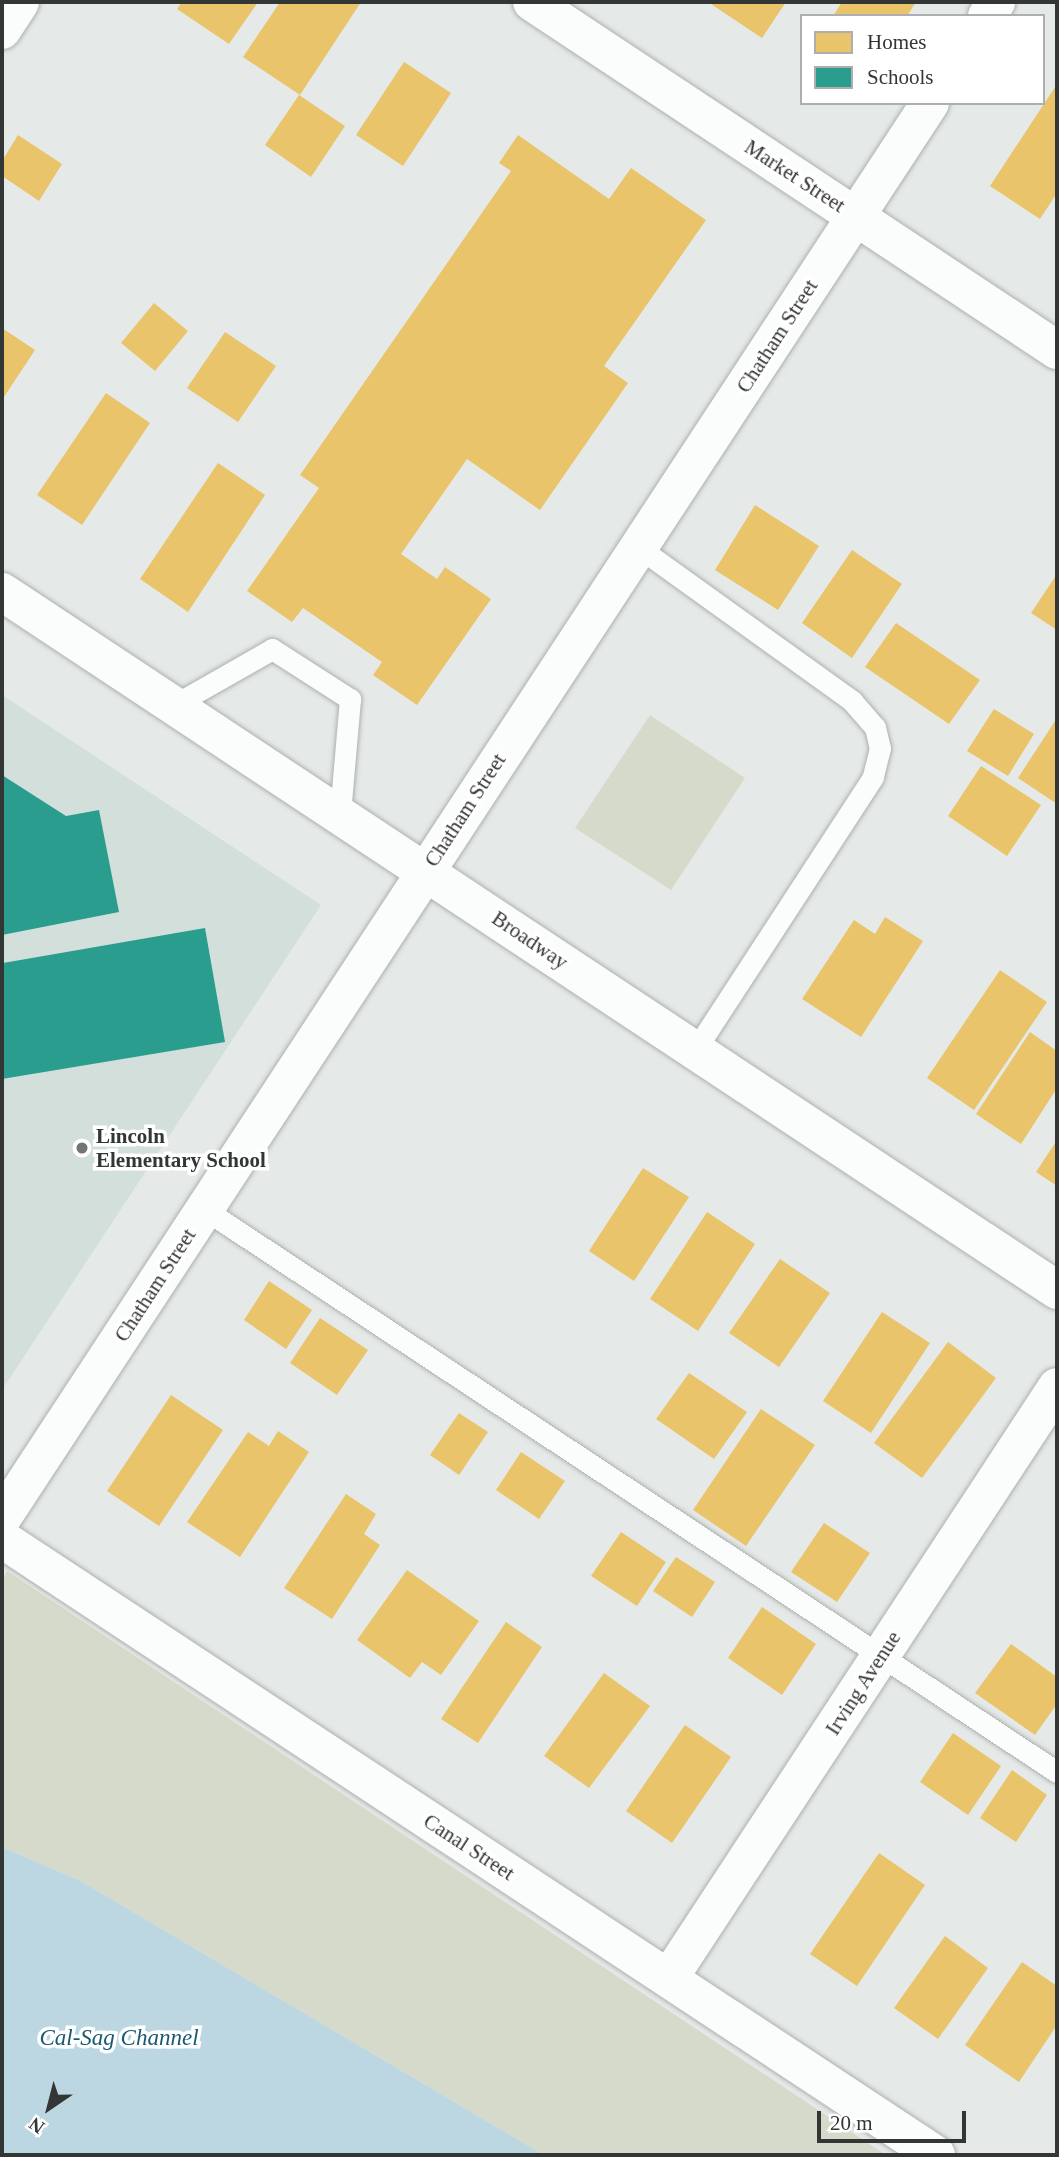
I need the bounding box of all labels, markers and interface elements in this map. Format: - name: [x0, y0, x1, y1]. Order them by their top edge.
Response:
- legend: [800, 14, 1045, 105]
- text: Homes: [867, 30, 927, 54]
- text: Schools: [867, 65, 934, 89]
- street label: Market Street: [740, 134, 850, 218]
- street label: Chatham Street: [731, 275, 823, 397]
- street label: Chatham Street: [419, 749, 511, 871]
- street label: Broadway: [487, 905, 573, 975]
- place label: Lincoln Elementary School: [96, 1123, 266, 1173]
- marker: Lincoln Elementary School: [74, 1140, 90, 1156]
- street label: Chatham Street: [109, 1224, 201, 1346]
- street label: Irving Avenue: [820, 1626, 906, 1740]
- street label: Canal Street: [419, 1808, 519, 1886]
- water label: Cal-Sag Channel: [39, 2024, 199, 2052]
- north arrow: [14, 2073, 84, 2143]
- scale bar: [821, 2098, 970, 2142]
- text: 20 m: [830, 2111, 873, 2135]
- text: N: [25, 2113, 48, 2138]

